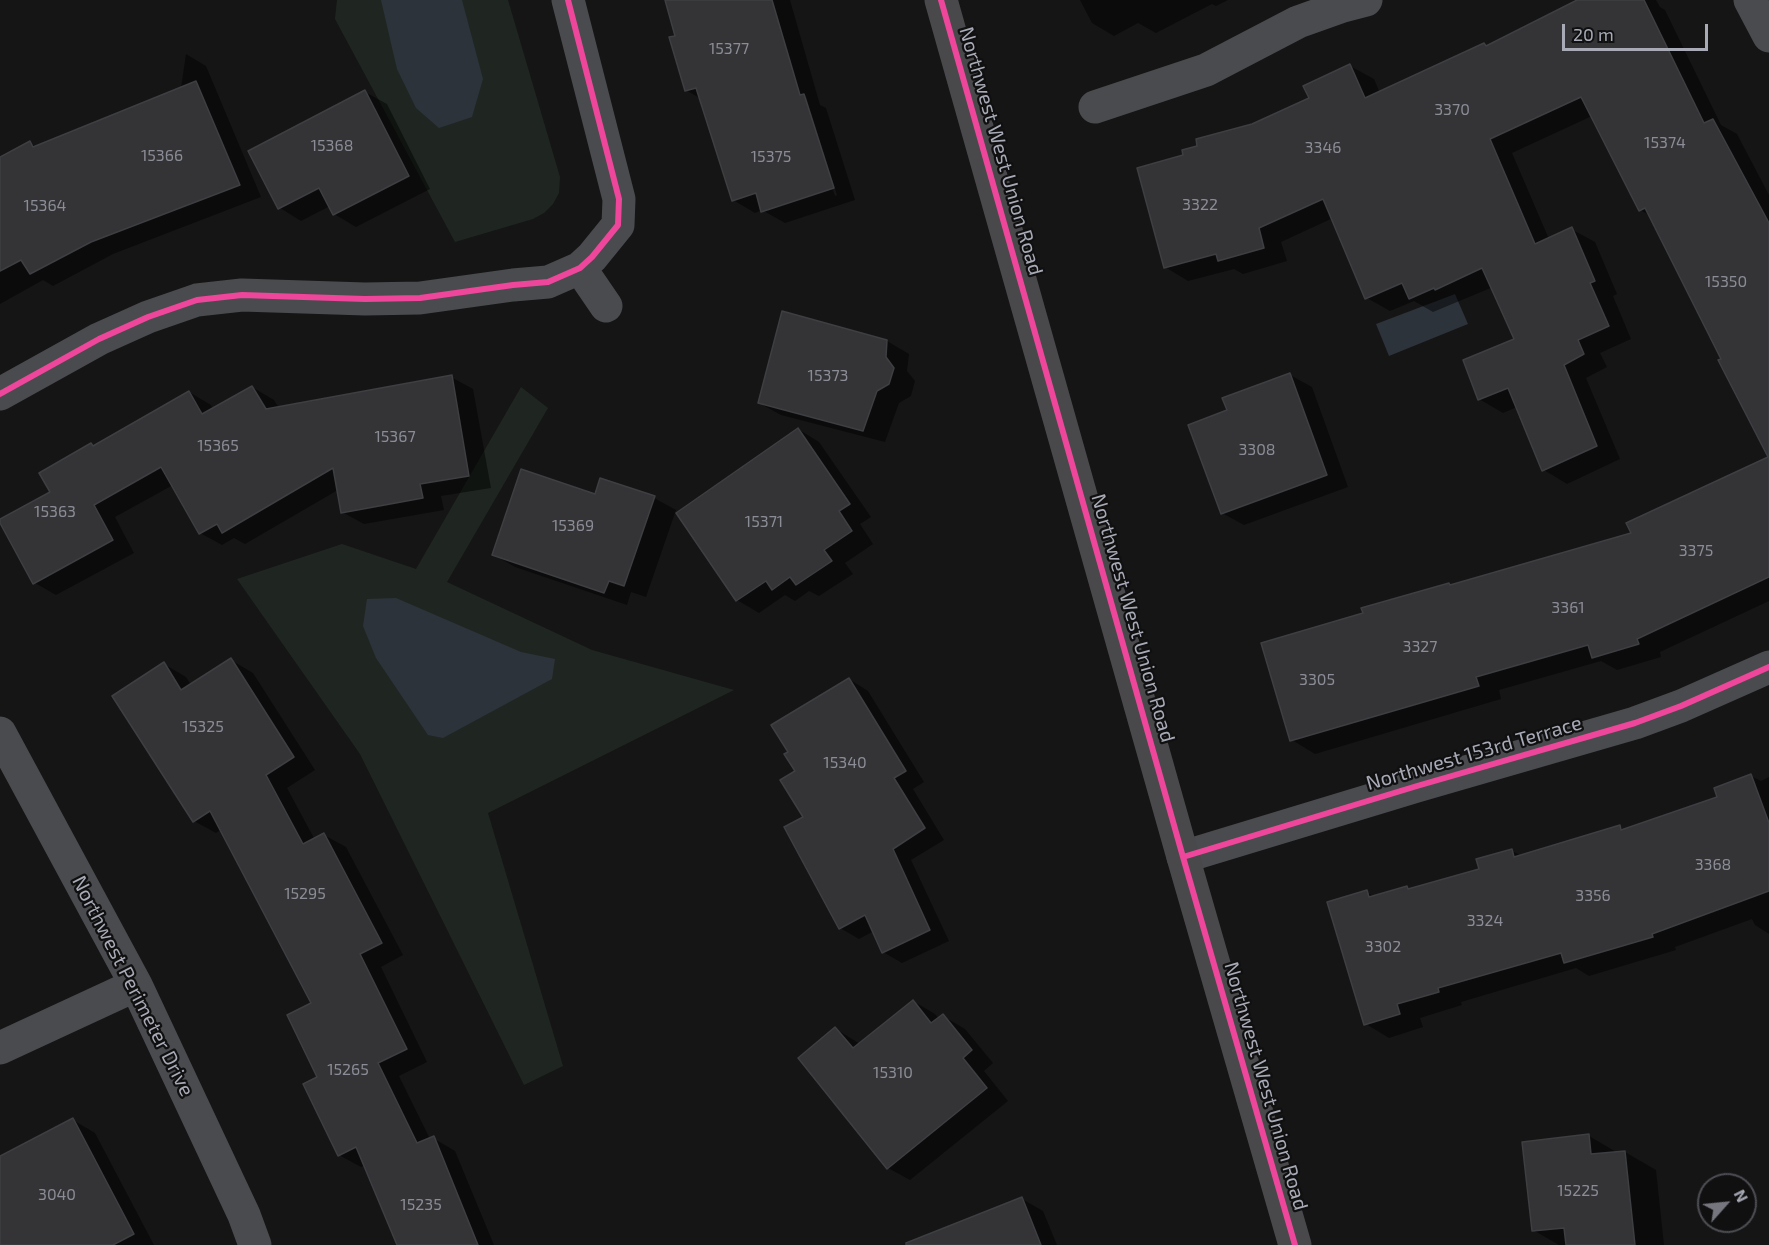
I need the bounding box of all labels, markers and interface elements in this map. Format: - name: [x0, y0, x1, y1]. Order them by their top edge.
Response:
- scale bar: [1565, 12, 1710, 50]
- text: 20 m: [1573, 23, 1614, 45]
- street label: Northwest West Union Road: [954, 24, 1048, 278]
- house number: 15377: [709, 39, 749, 59]
- house number: 3370: [1434, 100, 1470, 120]
- house number: 15374: [1644, 133, 1686, 153]
- house number: 15368: [311, 136, 353, 156]
- house number: 3346: [1305, 138, 1341, 158]
- house number: 15366: [141, 146, 183, 166]
- house number: 15375: [751, 147, 791, 167]
- house number: 3322: [1182, 195, 1218, 215]
- house number: 15364: [24, 196, 66, 216]
- house number: 15350: [1705, 272, 1747, 292]
- house number: 15373: [808, 366, 848, 386]
- house number: 15367: [374, 427, 416, 447]
- house number: 15365: [197, 436, 239, 456]
- house number: 3308: [1238, 440, 1276, 460]
- street label: Northwest West Union Road: [1086, 491, 1180, 745]
- house number: 15363: [34, 502, 76, 522]
- house number: 15371: [745, 512, 783, 532]
- house number: 15369: [552, 516, 594, 536]
- house number: 3375: [1679, 541, 1713, 561]
- house number: 3361: [1551, 598, 1585, 618]
- house number: 3327: [1403, 637, 1437, 657]
- house number: 3305: [1299, 670, 1335, 690]
- street label: Northwest 153rd Terrace: [1363, 711, 1585, 795]
- house number: 15325: [182, 717, 224, 737]
- house number: 15340: [823, 753, 867, 773]
- house number: 3368: [1695, 855, 1731, 875]
- street label: Northwest Perimeter Drive: [67, 872, 199, 1100]
- house number: 15295: [284, 884, 326, 904]
- house number: 3356: [1575, 886, 1611, 906]
- house number: 3324: [1467, 911, 1503, 931]
- house number: 3302: [1365, 937, 1401, 957]
- street label: Northwest West Union Road: [1219, 959, 1313, 1213]
- house number: 15265: [327, 1060, 369, 1080]
- house number: 15310: [873, 1063, 913, 1083]
- north arrow: [1697, 1173, 1757, 1233]
- house number: 15225: [1557, 1181, 1599, 1201]
- house number: 3040: [38, 1185, 76, 1205]
- text: N: [1731, 1186, 1753, 1205]
- house number: 15235: [400, 1195, 442, 1215]

